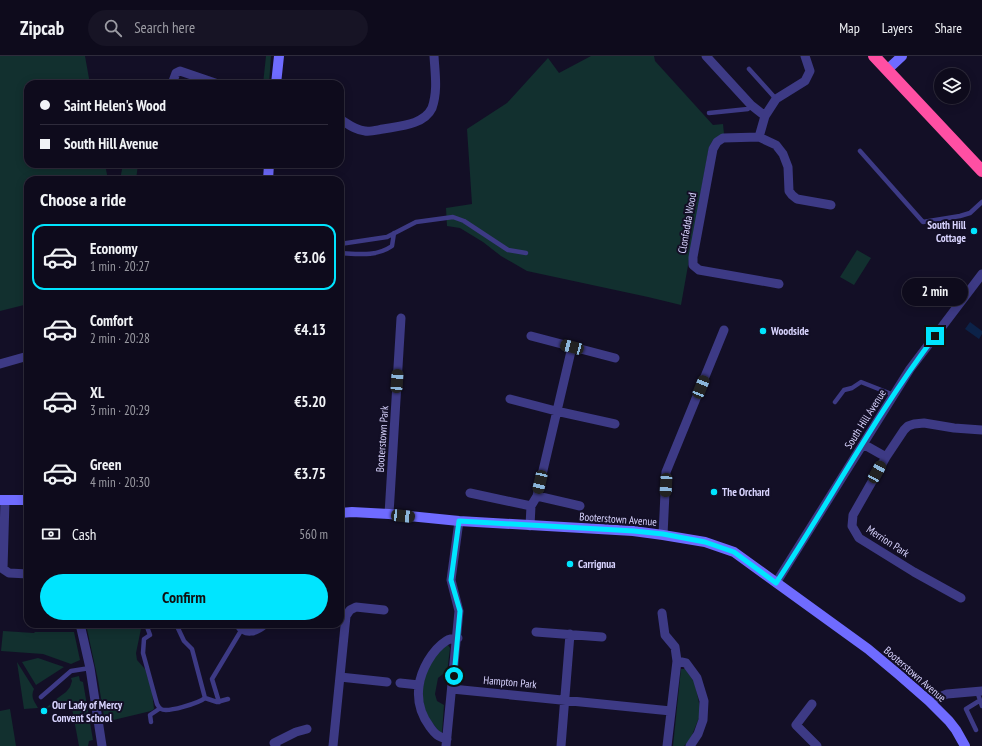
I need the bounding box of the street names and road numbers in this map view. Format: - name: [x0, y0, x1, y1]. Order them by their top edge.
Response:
- street label: Clonfadda Wood: [675, 191, 699, 255]
- street label: South Hill Avenue: [841, 386, 889, 451]
- street label: Booterstown Park: [373, 405, 391, 473]
- street label: Booterstown Avenue: [579, 509, 658, 529]
- street label: Merrion Park: [864, 522, 913, 560]
- street label: Booterstown Avenue: [881, 643, 949, 705]
- street label: Hampton Park: [483, 673, 538, 691]

